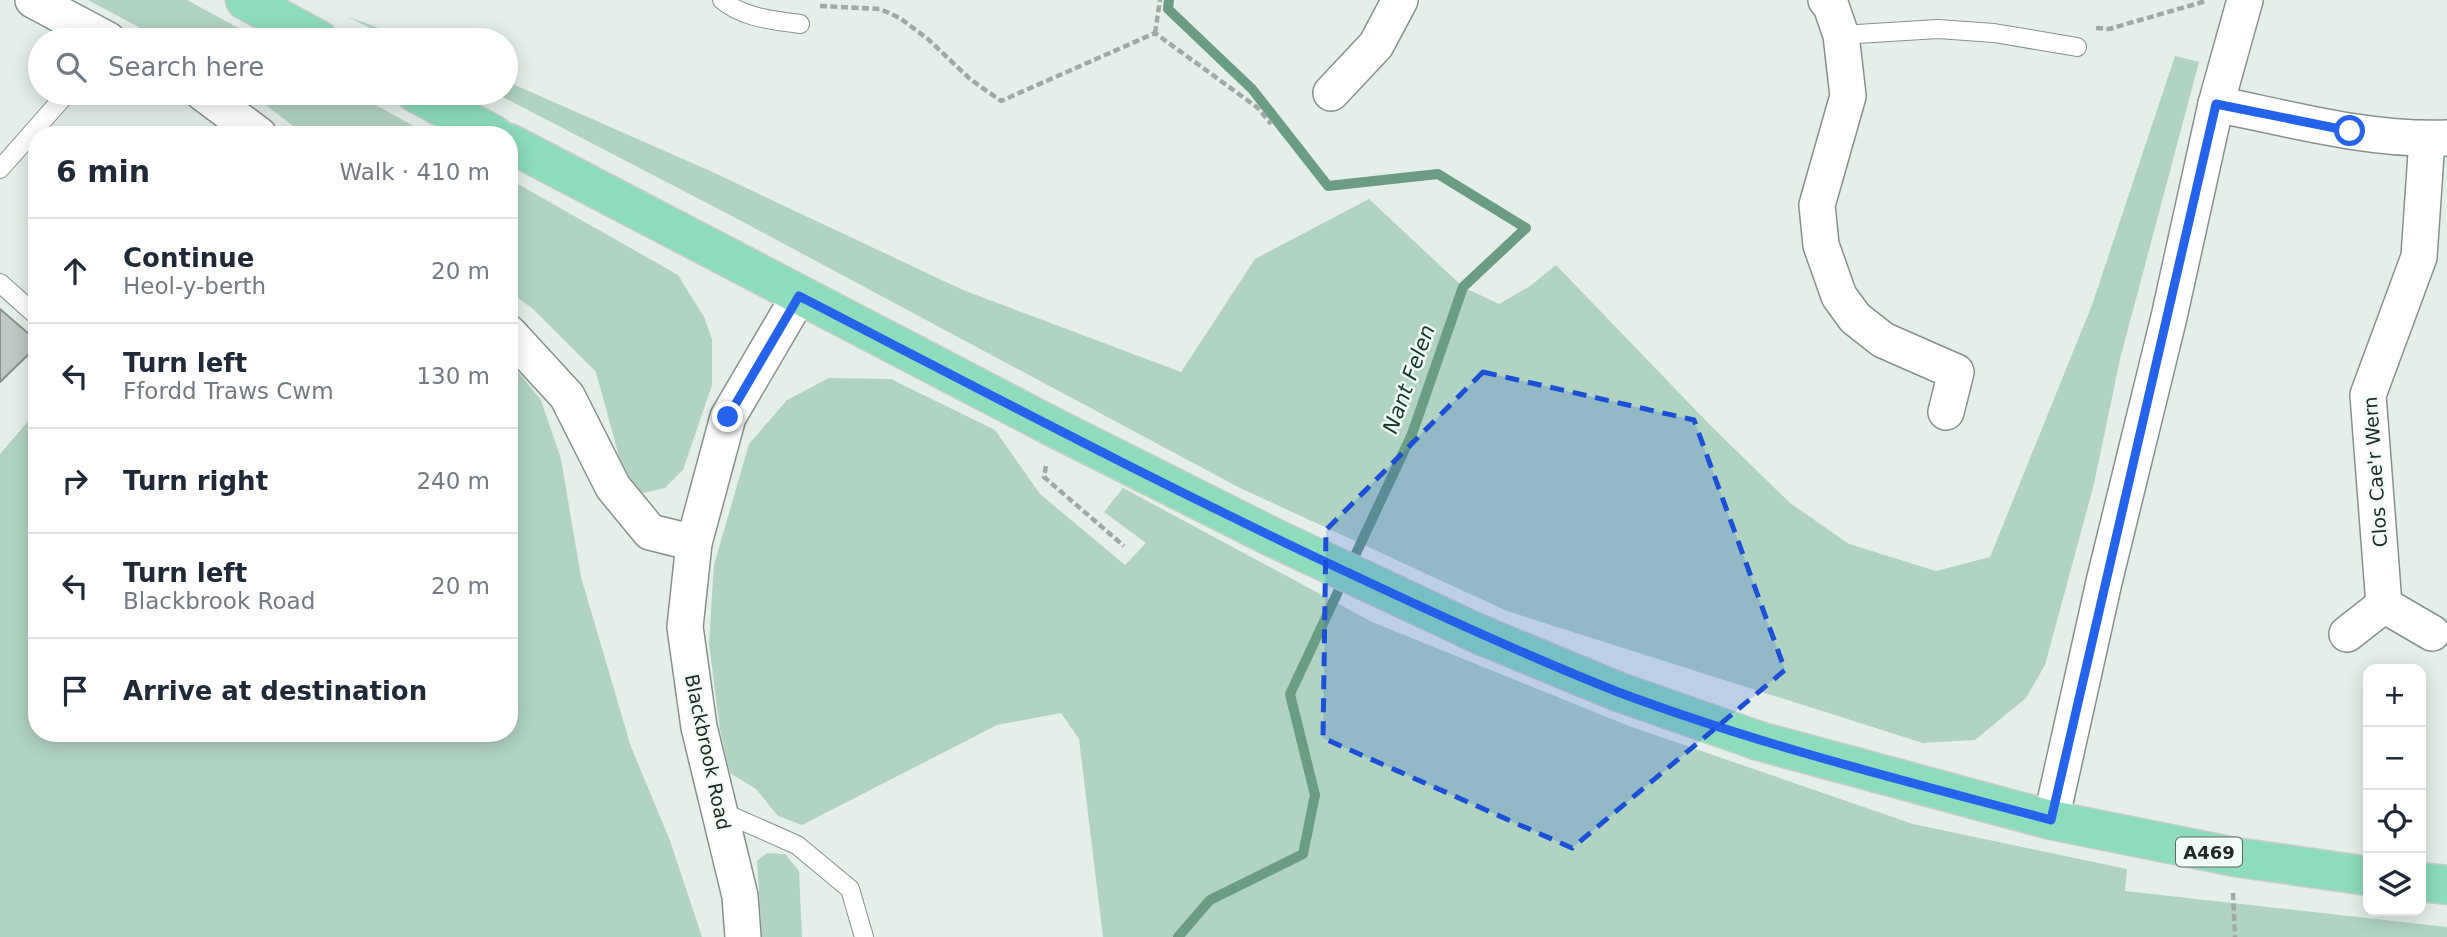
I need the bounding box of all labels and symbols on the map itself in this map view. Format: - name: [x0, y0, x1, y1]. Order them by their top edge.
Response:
- route start: [2334, 115, 2365, 146]
- water label: Nant Felen: [1378, 321, 1440, 437]
- street label: Clos Cae'r Wern: [2359, 396, 2391, 548]
- route end: [712, 401, 743, 432]
- street label: Blackbrook Road: [681, 672, 735, 832]
- road number: A469: [2176, 838, 2242, 866]

